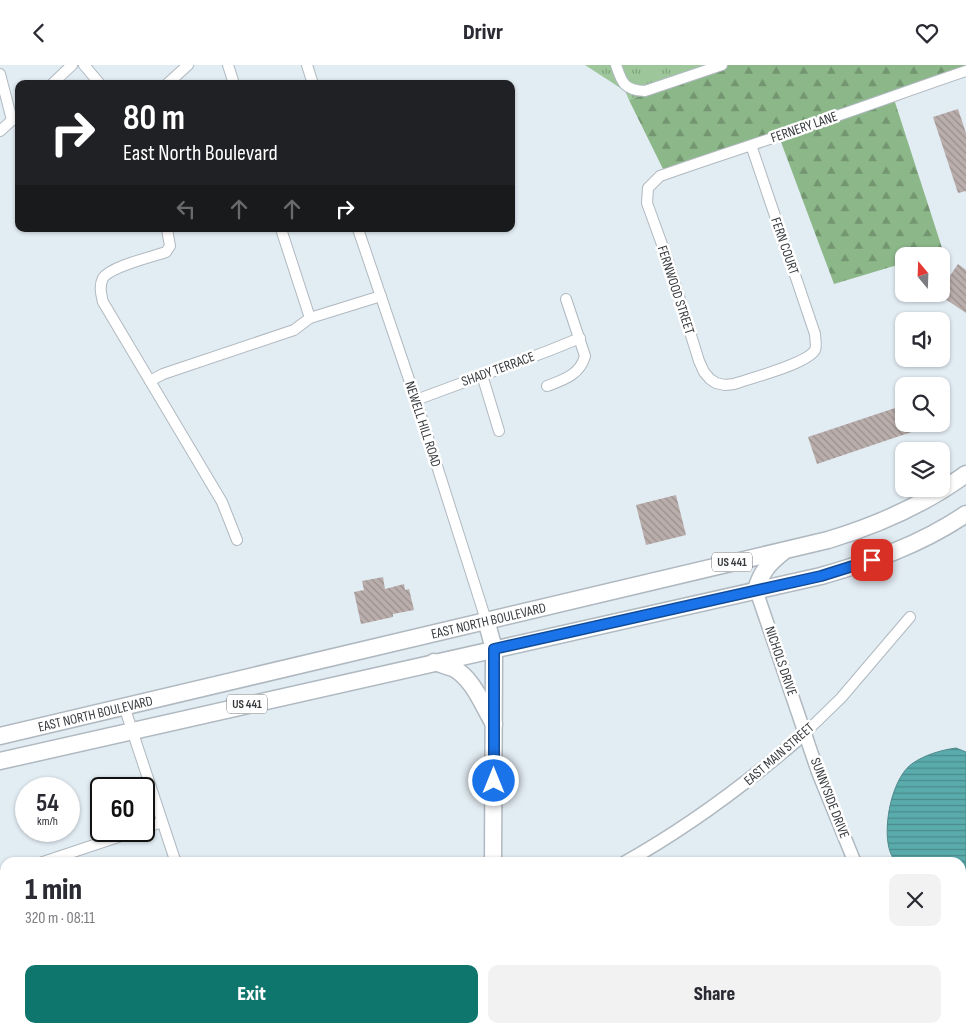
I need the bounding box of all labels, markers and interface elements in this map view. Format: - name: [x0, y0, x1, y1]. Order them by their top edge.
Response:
- icon: back: [25, 19, 53, 47]
- text: Drivr: [463, 19, 503, 46]
- icon: heart: [913, 19, 941, 47]
- text: 80 m: [123, 97, 185, 140]
- icon: right: [40, 100, 105, 165]
- street label: FERNERY LANE: [769, 108, 840, 146]
- text: East North Boulevard: [123, 140, 278, 167]
- icon: left: [172, 195, 200, 223]
- icon: ahead: [225, 195, 253, 223]
- icon: ahead: [278, 195, 306, 223]
- icon: right: [331, 195, 359, 223]
- street label: FERN COURT: [767, 215, 803, 277]
- street label: FERNWOOD STREET: [654, 244, 698, 337]
- north arrow: [895, 247, 950, 303]
- map controls: [895, 247, 950, 497]
- button: sound: [895, 312, 950, 367]
- street label: SHADY TERRACE: [459, 348, 537, 390]
- button: search: [895, 377, 950, 432]
- street label: NEWELL HILL ROAD: [401, 379, 445, 469]
- button: layers: [895, 442, 950, 497]
- pin: [851, 539, 893, 581]
- icon: arrive: [858, 546, 886, 574]
- road number: US 441: [712, 553, 752, 572]
- street label: EAST NORTH BOULEVARD: [430, 599, 548, 642]
- street label: NICHOLS DRIVE: [761, 624, 801, 698]
- street label: EAST NORTH BOULEVARD: [36, 692, 154, 735]
- road number: US 441: [227, 695, 267, 713]
- street label: EAST MAIN STREET: [741, 719, 818, 789]
- position arrow: [467, 754, 519, 806]
- street label: SUNNYSIDE DRIVE: [807, 755, 853, 841]
- speed limit sign: 60: [90, 777, 155, 842]
- text: 54: [36, 788, 59, 819]
- text: km/h: [37, 814, 58, 829]
- text: 1 min: [25, 872, 82, 908]
- button: close: [889, 874, 941, 926]
- text: 320 m · 08:11: [25, 909, 95, 928]
- button: Exit: [25, 965, 478, 1023]
- button: Share: [488, 965, 941, 1023]

